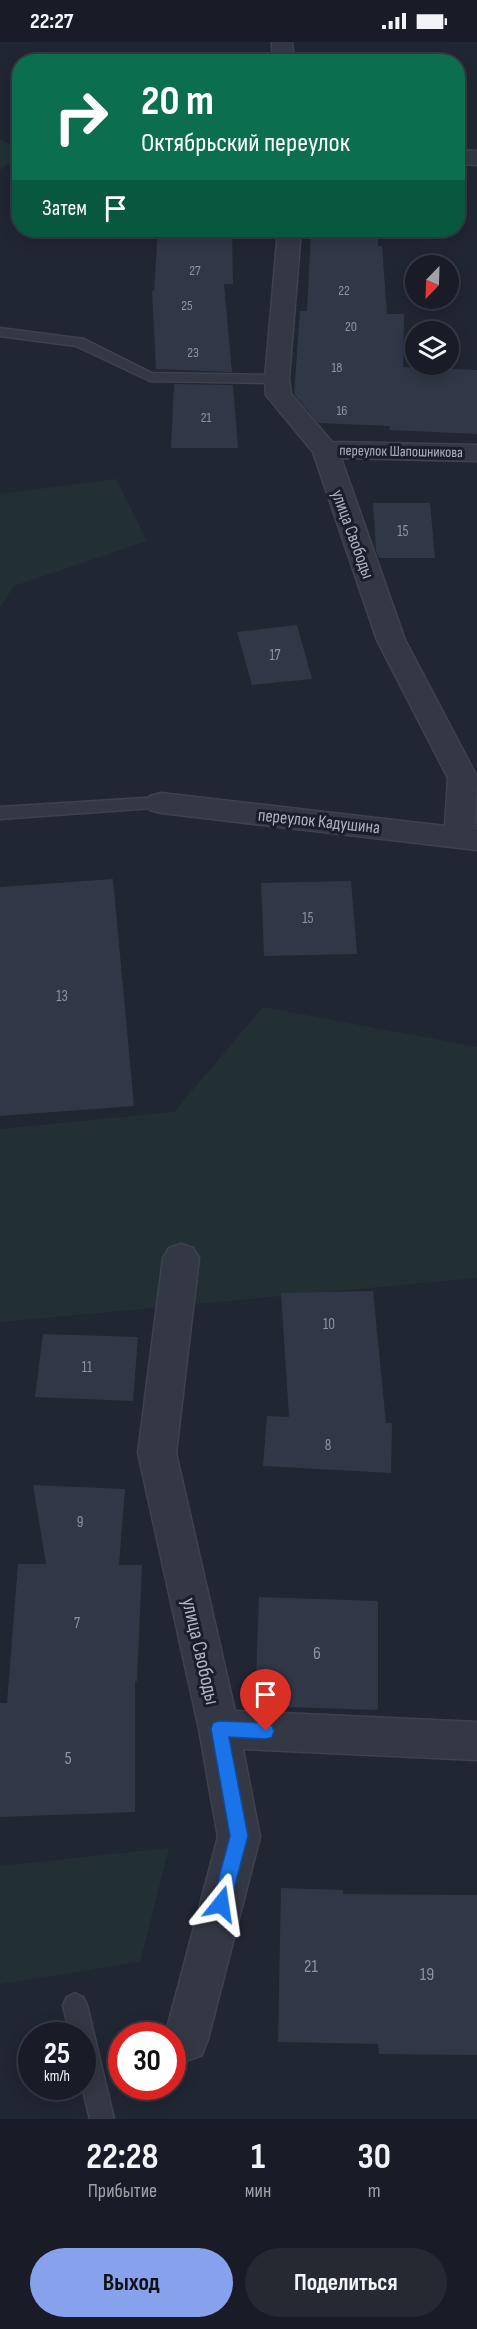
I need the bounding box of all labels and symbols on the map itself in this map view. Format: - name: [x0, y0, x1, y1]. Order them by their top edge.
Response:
- north arrow: [405, 255, 459, 309]
- house number: 27: [189, 262, 201, 279]
- house number: 22: [338, 282, 350, 299]
- house number: 25: [181, 297, 193, 314]
- house number: 20: [345, 318, 357, 335]
- house number: 23: [187, 344, 199, 361]
- house number: 18: [331, 359, 343, 376]
- house number: 16: [336, 402, 348, 419]
- house number: 21: [201, 409, 211, 426]
- street label: переулок Шапошникова: [339, 441, 463, 462]
- street label: улица Свободы: [327, 487, 378, 582]
- house number: 15: [397, 522, 409, 541]
- house number: 17: [269, 646, 281, 665]
- street label: переулок Кадушина: [257, 805, 381, 838]
- house number: 15: [302, 909, 314, 928]
- house number: 13: [56, 987, 68, 1006]
- house number: 10: [323, 1315, 335, 1334]
- house number: 11: [82, 1358, 93, 1377]
- house number: 8: [325, 1436, 331, 1455]
- house number: 9: [77, 1513, 83, 1532]
- street label: улица Свободы: [176, 1595, 225, 1707]
- house number: 7: [74, 1614, 80, 1633]
- house number: 6: [313, 1643, 321, 1664]
- pin: [240, 1669, 291, 1731]
- house number: 5: [64, 1748, 72, 1769]
- position arrow: [189, 1872, 253, 1936]
- house number: 21: [304, 1956, 319, 1977]
- house number: 19: [420, 1964, 434, 1985]
- speed limit sign: 30: [108, 2022, 186, 2100]

